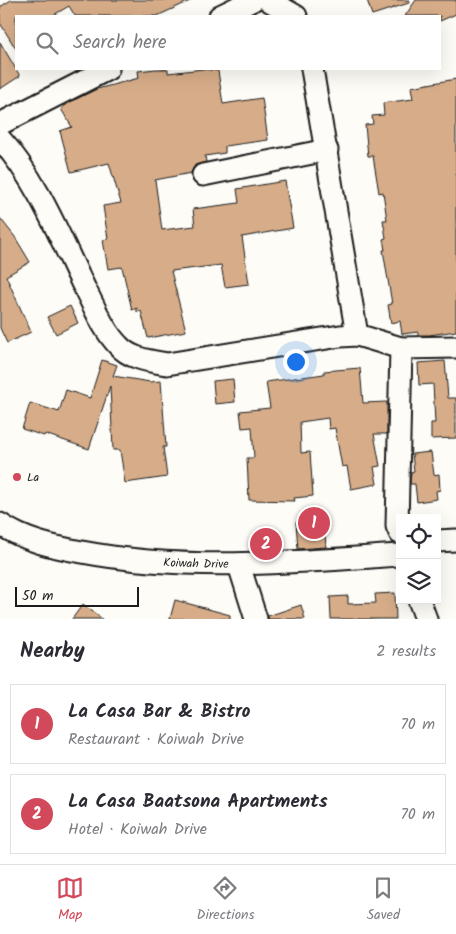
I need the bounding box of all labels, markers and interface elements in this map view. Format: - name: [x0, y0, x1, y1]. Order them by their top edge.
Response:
- search box: [15, 15, 441, 70]
- text: Search here: [73, 28, 167, 58]
- icon: search: [33, 29, 61, 57]
- your location: [283, 349, 309, 375]
- place label: La: [27, 468, 40, 487]
- marker: La: [11, 471, 23, 483]
- pin: 1: [298, 504, 330, 542]
- map controls: [396, 514, 441, 604]
- button: locate: [396, 514, 441, 559]
- pin: 2: [250, 525, 282, 563]
- street label: Koiwah Drive: [163, 553, 229, 574]
- button: layers: [396, 559, 441, 604]
- scale bar: [15, 584, 139, 607]
- text: 50 m: [22, 585, 53, 607]
- text: Nearby: [20, 635, 85, 668]
- text: 2 results: [376, 639, 436, 664]
- text: La Casa Bar & Bistro: [68, 697, 250, 727]
- text: 1: [35, 712, 39, 737]
- text: 70 m: [400, 712, 435, 737]
- text: Restaurant · Koiwah Drive: [68, 727, 244, 752]
- text: La Casa Baatsona Apartments: [68, 787, 328, 817]
- text: 2: [32, 802, 42, 827]
- text: 70 m: [400, 802, 435, 827]
- text: Hotel · Koiwah Drive: [68, 817, 207, 842]
- tab: Map: [56, 874, 84, 926]
- tab: Directions: [196, 874, 254, 926]
- tab: Saved: [367, 874, 400, 926]

